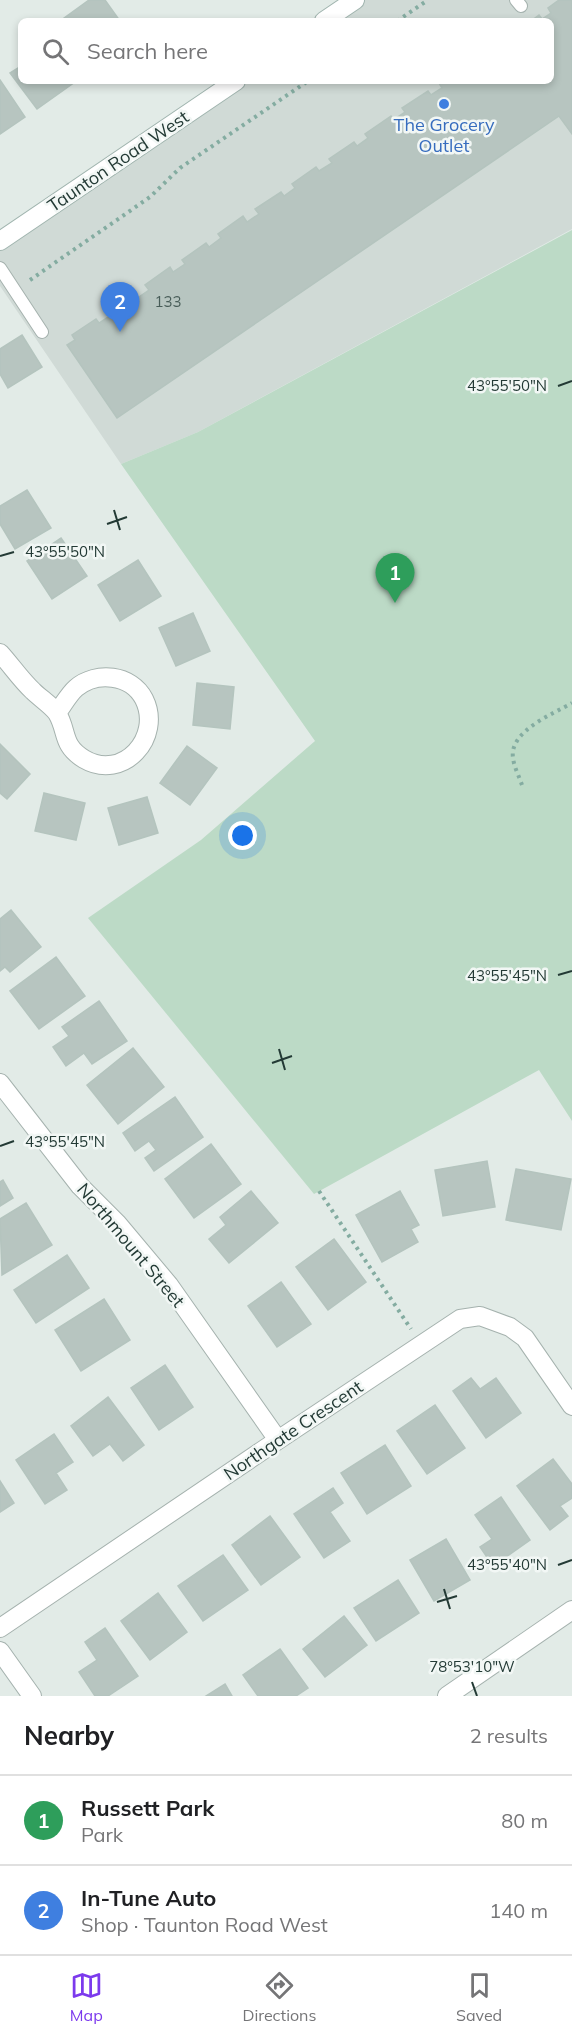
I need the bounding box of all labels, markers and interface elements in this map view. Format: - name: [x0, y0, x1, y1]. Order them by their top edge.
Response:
- search box: [18, 18, 554, 84]
- icon: search: [39, 35, 72, 68]
- text: Search here: [87, 37, 208, 65]
- marker: The Grocery Outlet: [437, 97, 451, 111]
- street label: Taunton Road West: [43, 105, 193, 217]
- place label: The Grocery Outlet: [394, 113, 495, 157]
- pin: 2: [100, 282, 140, 332]
- house number: 133: [154, 292, 182, 311]
- text: 43°55'50"N: [467, 376, 547, 395]
- text: 43°55'50"N: [25, 542, 105, 561]
- pin: 1: [376, 554, 414, 603]
- your location: [228, 821, 257, 850]
- text: 43°55'45"N: [467, 966, 547, 985]
- text: 43°55'45"N: [25, 1132, 105, 1151]
- street label: Northmount Street: [72, 1178, 190, 1312]
- street label: Northgate Crescent: [219, 1375, 367, 1485]
- text: 43°55'40"N: [467, 1555, 547, 1574]
- text: 78°53'10"W: [429, 1657, 515, 1676]
- text: Nearby: [24, 1719, 114, 1752]
- text: 2 results: [470, 1723, 548, 1748]
- text: Russett Park: [81, 1794, 214, 1822]
- text: 1: [38, 1808, 50, 1833]
- text: 80 m: [501, 1808, 548, 1833]
- text: Park: [81, 1822, 123, 1847]
- text: In-Tune Auto: [81, 1884, 216, 1912]
- text: 2: [38, 1898, 50, 1923]
- text: 140 m: [489, 1898, 548, 1923]
- text: Shop · Taunton Road West: [81, 1912, 328, 1937]
- tab: Map: [70, 1969, 103, 2025]
- tab: Directions: [242, 1969, 316, 2025]
- tab: Saved: [456, 1969, 502, 2025]

